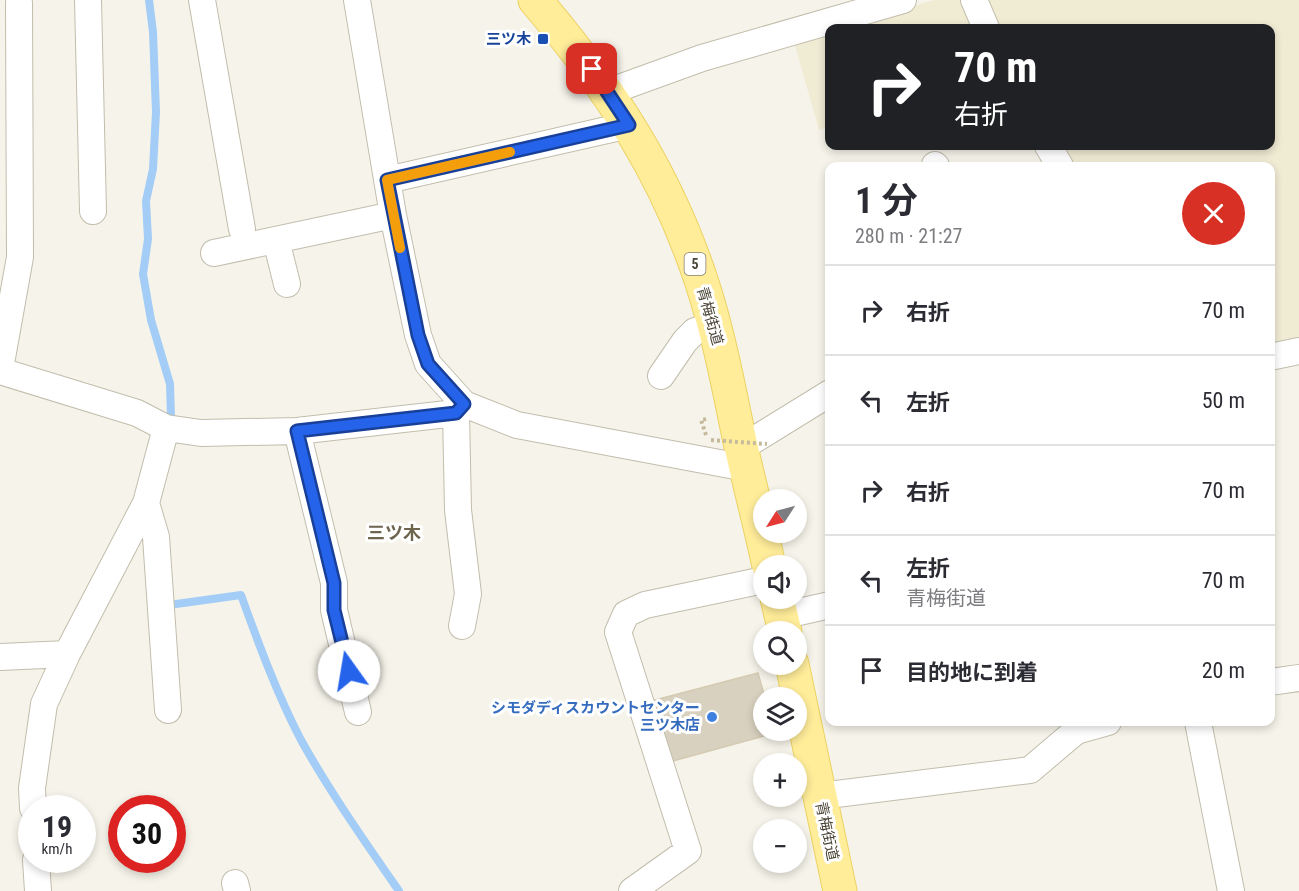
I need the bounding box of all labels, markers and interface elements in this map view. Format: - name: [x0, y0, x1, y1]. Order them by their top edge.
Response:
- place label: 三ツ木: [486, 30, 531, 48]
- marker: 三ツ木: [536, 32, 550, 46]
- pin: [566, 43, 617, 94]
- text: 70 m: [954, 43, 1037, 92]
- icon: right: [855, 48, 933, 126]
- icon: arrive: [575, 52, 608, 85]
- text: 右折: [954, 99, 1008, 131]
- text: 1 分: [855, 180, 918, 222]
- button: close: [1182, 182, 1245, 245]
- text: 280 m · 21:27: [855, 224, 962, 248]
- road number: 5: [684, 253, 706, 275]
- street label: 青梅街道: [693, 285, 727, 347]
- icon: right: [855, 294, 888, 327]
- text: 70 m: [1202, 298, 1245, 323]
- text: 右折: [906, 300, 950, 325]
- icon: left: [855, 384, 888, 417]
- text: 50 m: [1202, 388, 1245, 413]
- text: 左折: [906, 390, 950, 415]
- icon: right: [855, 474, 888, 507]
- text: 70 m: [1202, 478, 1245, 503]
- text: 右折: [906, 480, 950, 505]
- north arrow: [753, 489, 807, 543]
- map controls: [753, 489, 807, 873]
- district label: 三ツ木: [367, 522, 421, 543]
- button: sound: [753, 555, 807, 609]
- text: 左折: [906, 556, 950, 581]
- icon: left: [855, 564, 888, 597]
- text: 70 m: [1202, 568, 1245, 593]
- text: 青梅街道: [906, 586, 986, 610]
- button: search: [753, 621, 807, 675]
- position arrow: [317, 639, 381, 703]
- icon: arrive: [855, 654, 888, 687]
- text: 20 m: [1202, 658, 1245, 683]
- text: 目的地に到着: [906, 660, 1038, 685]
- button: layers: [753, 687, 807, 741]
- place label: シモダディスカウントセンター 三ツ木店: [491, 699, 700, 734]
- marker: シモダディスカウントセンター 三ツ木店: [705, 710, 719, 724]
- button: +: [753, 753, 807, 807]
- speed limit sign: 30: [108, 795, 186, 873]
- street label: 青梅街道: [812, 800, 842, 862]
- text: 19: [42, 809, 72, 844]
- button: −: [753, 819, 807, 873]
- text: km/h: [42, 840, 72, 858]

